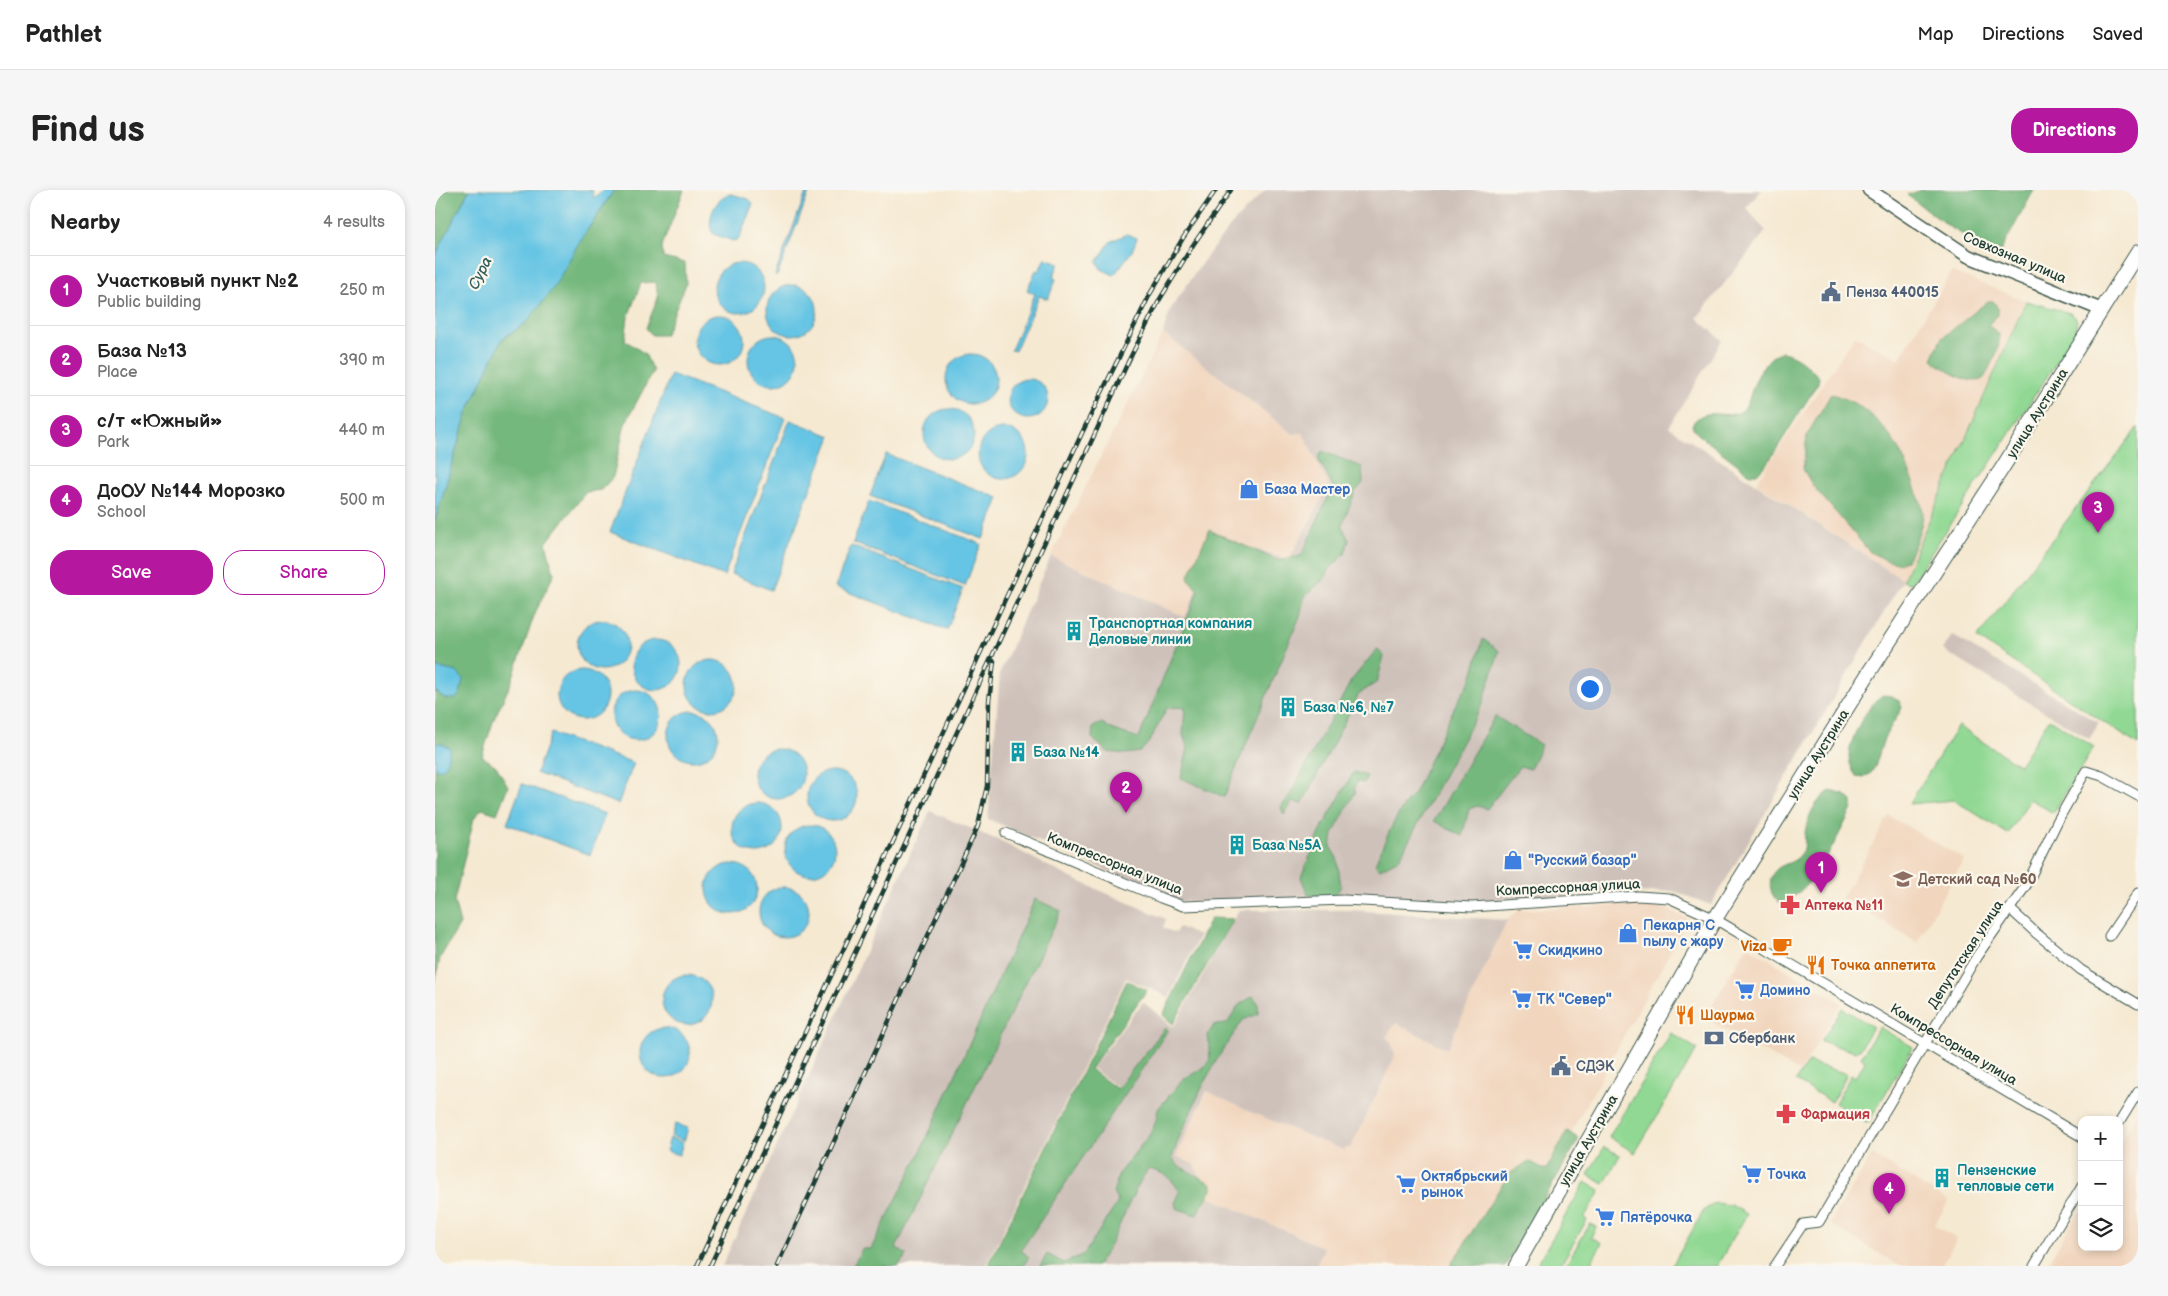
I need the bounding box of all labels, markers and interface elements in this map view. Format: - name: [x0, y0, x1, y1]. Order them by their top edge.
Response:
- text: Pathlet: [25, 20, 102, 49]
- text: Map: [1918, 24, 1954, 45]
- text: Directions: [1982, 24, 2064, 45]
- text: Saved: [2092, 24, 2143, 45]
- button: Directions: [2011, 108, 2138, 153]
- text: Find us: [30, 109, 145, 152]
- text: Nearby: [50, 210, 120, 235]
- text: 4 results: [323, 213, 385, 232]
- street label: Совхозная улица: [1961, 228, 2070, 287]
- water label: Сура: [464, 253, 497, 293]
- text: Участковый пункт №2: [97, 270, 298, 293]
- text: 1: [63, 281, 69, 300]
- text: 250 m: [339, 281, 385, 300]
- public building icon: Пенза 440015: [1820, 281, 1842, 303]
- place label: Пенза 440015: [1846, 284, 1939, 301]
- text: Public building: [97, 293, 201, 312]
- text: База №13: [97, 340, 187, 363]
- text: 2: [61, 351, 71, 370]
- text: 390 m: [339, 351, 385, 370]
- text: Place: [97, 363, 138, 382]
- street label: улица Аустрина: [2003, 365, 2072, 461]
- text: с/т «Южный»: [97, 410, 223, 433]
- text: 3: [61, 421, 71, 440]
- text: 440 m: [339, 421, 385, 440]
- text: Park: [97, 433, 129, 452]
- shop icon: База Мастер: [1238, 478, 1260, 500]
- text: ДоОУ №144 Морозко: [97, 480, 285, 503]
- place label: База Мастер: [1264, 481, 1351, 498]
- text: 4: [61, 491, 71, 510]
- text: 500 m: [339, 491, 385, 510]
- pin: 3: [2082, 492, 2114, 533]
- text: School: [97, 503, 146, 522]
- button: Save: [50, 550, 213, 595]
- button: Share: [223, 550, 385, 595]
- place label: Транспортная компания Деловые линии: [1089, 615, 1252, 648]
- building icon: Транспортная компания Деловые линии: [1063, 620, 1085, 642]
- your location: [1577, 676, 1603, 702]
- building icon: База №6, №7: [1277, 696, 1299, 718]
- place label: База №6, №7: [1303, 699, 1394, 716]
- street label: улица Аустрина: [1784, 706, 1853, 802]
- building icon: База №14: [1007, 741, 1029, 763]
- place label: База №14: [1033, 744, 1100, 761]
- pin: 2: [1110, 772, 1142, 813]
- street label: Компрессорная улица: [1044, 828, 1186, 899]
- building icon: База №5А: [1226, 834, 1248, 856]
- place label: База №5А: [1252, 837, 1321, 854]
- shop icon: "Русский базар": [1502, 849, 1524, 871]
- place label: "Русский базар": [1528, 852, 1637, 869]
- pin: 1: [1805, 852, 1837, 893]
- school or university icon: Детский сад №60: [1892, 868, 1914, 890]
- place label: Детский сад №60: [1918, 871, 2037, 888]
- street label: Компрессорная улица: [1495, 875, 1641, 900]
- pharmacy icon: Аптека №11: [1779, 894, 1801, 916]
- street label: Депутатская улица: [1924, 896, 2007, 1012]
- place label: Аптека №11: [1804, 897, 1883, 914]
- place label: Пекарня С пылу с жару: [1643, 917, 1724, 950]
- shop icon: Пекарня С пылу с жару: [1617, 922, 1639, 944]
- cafe icon: Viza: [1771, 935, 1793, 957]
- place label: Viza: [1740, 938, 1767, 955]
- supermarket icon: Скидкино: [1512, 939, 1534, 961]
- place label: Скидкино: [1538, 942, 1603, 959]
- restaurant icon: Точка аппетита: [1805, 954, 1827, 976]
- place label: Точка аппетита: [1831, 957, 1936, 974]
- supermarket icon: Домино: [1734, 979, 1756, 1001]
- place label: Домино: [1760, 982, 1811, 999]
- supermarket icon: ТК "Север": [1511, 988, 1533, 1010]
- place label: ТК "Север": [1537, 991, 1612, 1008]
- street label: Компрессорная улица: [1887, 1000, 2021, 1089]
- restaurant icon: Шаурма: [1674, 1004, 1696, 1026]
- place label: Шаурма: [1700, 1007, 1755, 1024]
- bank icon: Сбербанк: [1703, 1027, 1725, 1049]
- place label: Сбербанк: [1729, 1030, 1795, 1047]
- public building icon: СДЭК: [1550, 1055, 1572, 1077]
- place label: СДЭК: [1576, 1058, 1615, 1075]
- street label: улица Аустрина: [1555, 1091, 1622, 1189]
- pharmacy icon: Фармация: [1775, 1103, 1797, 1125]
- place label: Фармация: [1801, 1106, 1870, 1123]
- map controls: [2078, 1116, 2123, 1251]
- button: +: [2078, 1116, 2123, 1161]
- button: −: [2078, 1161, 2123, 1206]
- place label: Пензенские тепловые сети: [1957, 1162, 2054, 1195]
- supermarket icon: Точка: [1741, 1163, 1763, 1185]
- place label: Точка: [1767, 1166, 1807, 1183]
- building icon: Пензенские тепловые сети: [1931, 1167, 1953, 1189]
- place label: Октябрьский рынок: [1421, 1168, 1508, 1201]
- supermarket icon: Октябрьский рынок: [1395, 1173, 1417, 1195]
- pin: 4: [1873, 1173, 1905, 1214]
- supermarket icon: Пятёрочка: [1594, 1206, 1616, 1228]
- button: layers: [2078, 1206, 2123, 1251]
- place label: Пятёрочка: [1620, 1209, 1693, 1226]

